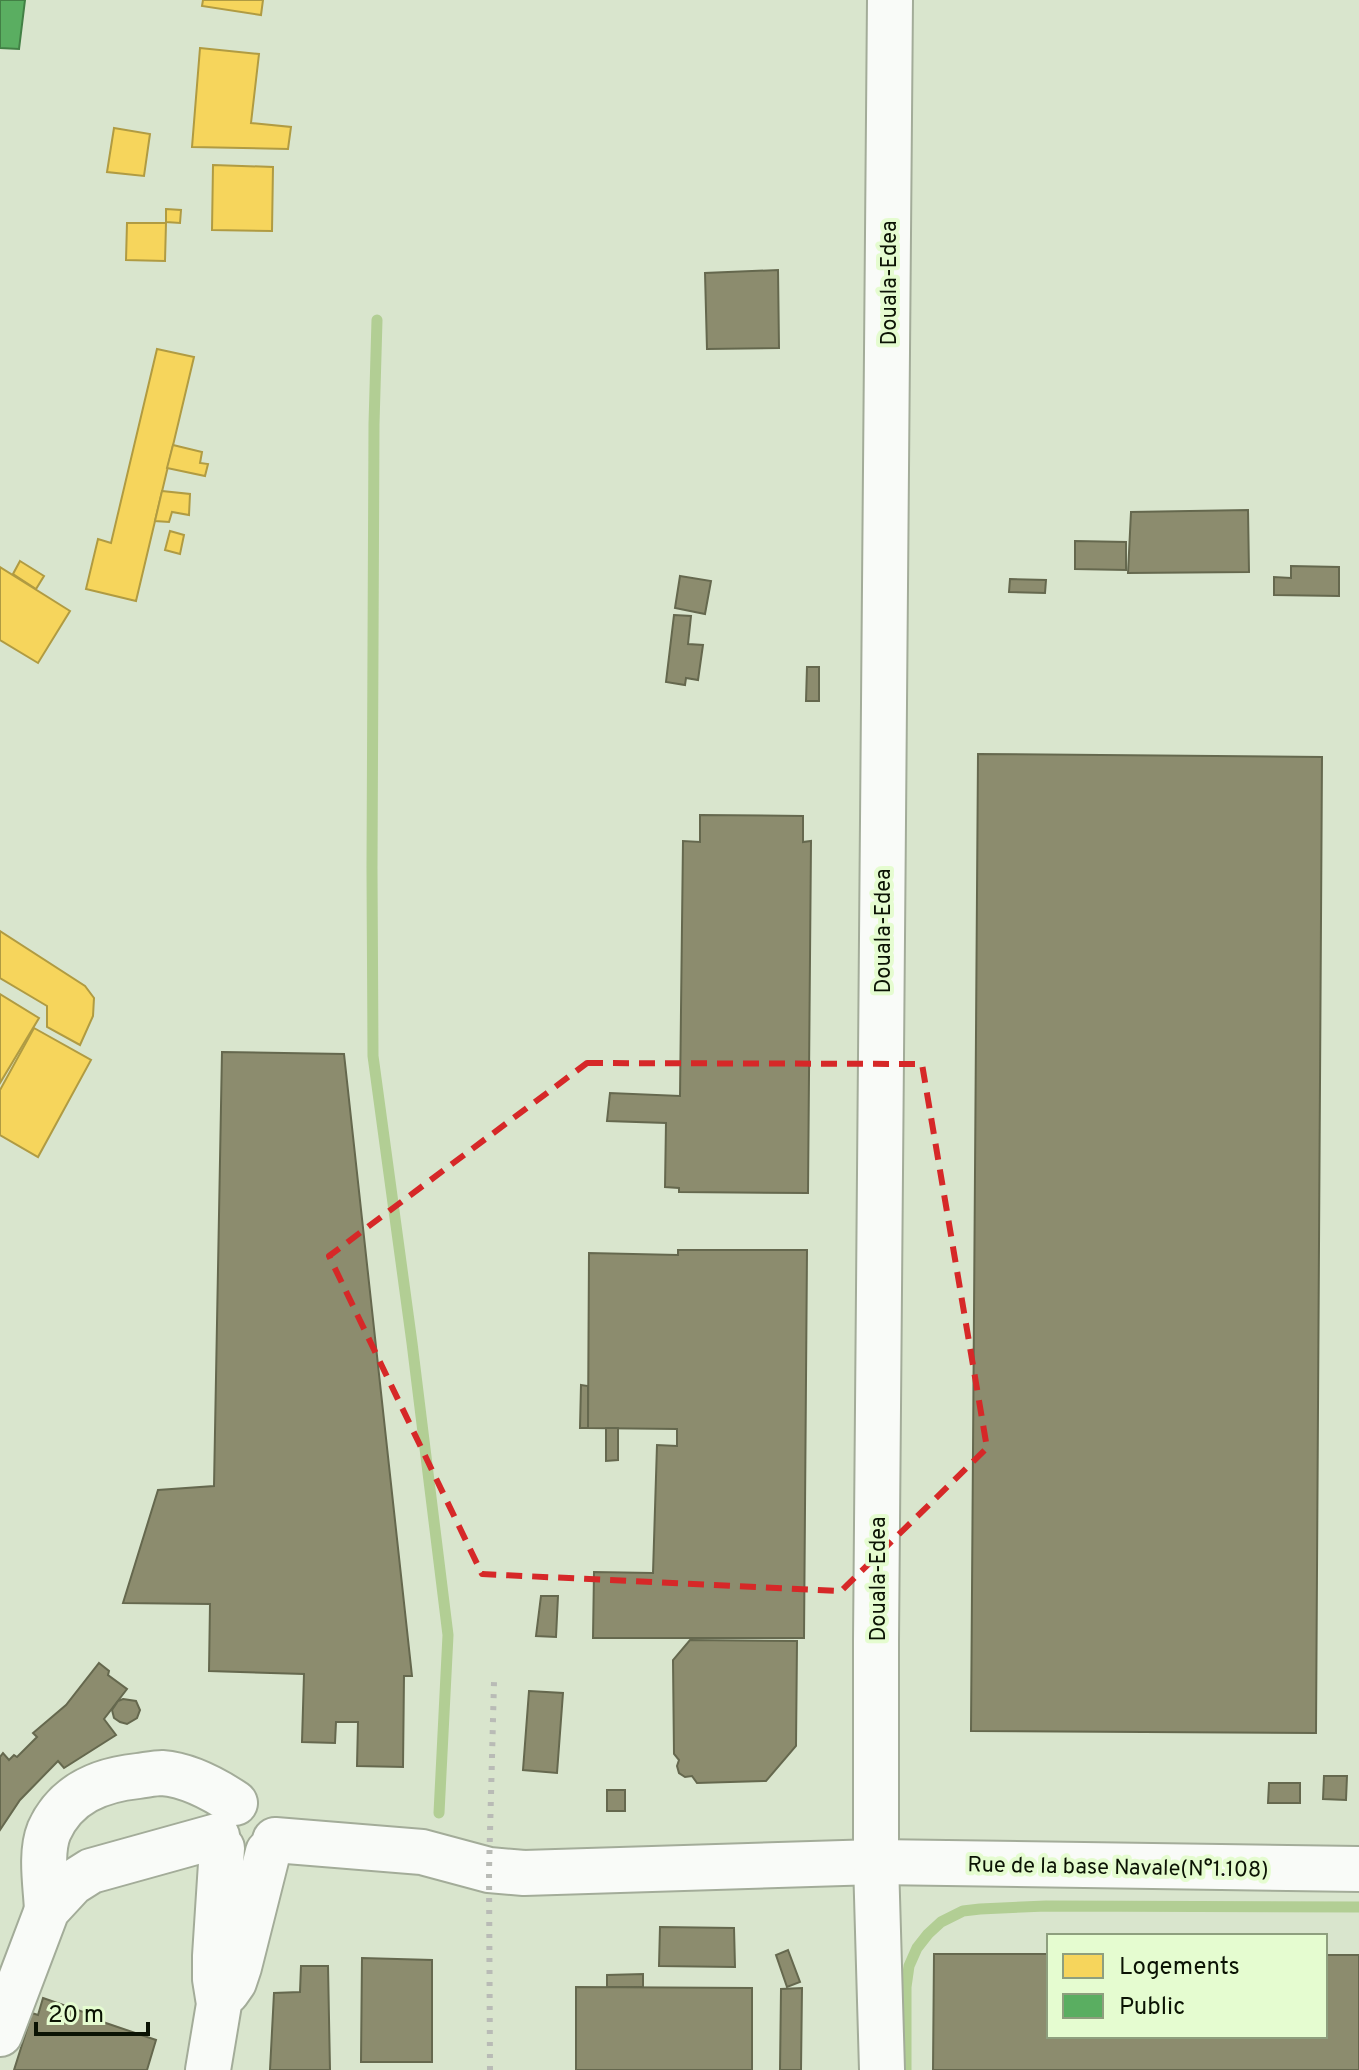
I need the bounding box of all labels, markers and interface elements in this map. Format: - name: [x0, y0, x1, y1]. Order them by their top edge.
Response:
- street label: Douala-Edea: [877, 220, 904, 346]
- street label: Douala-Edea: [871, 868, 898, 994]
- street label: Douala-Edea: [866, 1516, 893, 1642]
- street label: Rue de la base Navale(N°1.108): [967, 1852, 1269, 1885]
- legend: [1047, 1934, 1327, 2038]
- text: Logements: [1119, 1953, 1240, 1983]
- scale bar: [36, 1986, 148, 2036]
- text: Public: [1119, 1993, 1185, 2023]
- text: 20 m: [48, 2001, 104, 2031]

